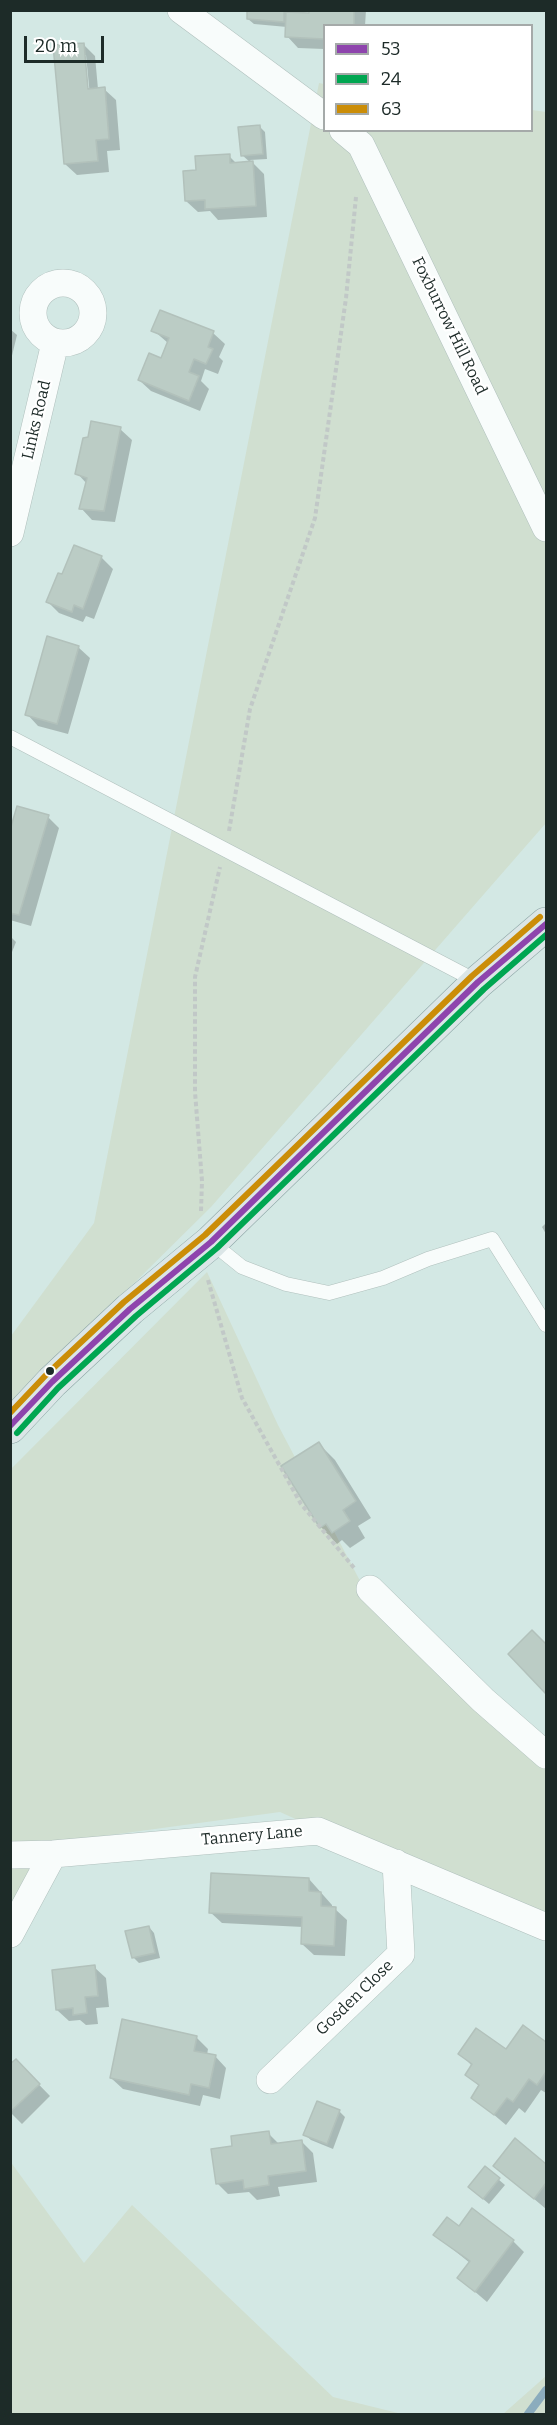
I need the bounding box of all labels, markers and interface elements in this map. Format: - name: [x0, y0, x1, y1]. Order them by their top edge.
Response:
- scale bar: [27, 24, 106, 62]
- legend: [323, 24, 533, 132]
- text: 20 m: [35, 35, 77, 57]
- text: 53: [381, 38, 400, 60]
- text: 24: [381, 68, 401, 90]
- text: 63: [381, 98, 402, 120]
- street label: Foxburrow Hill Road: [407, 254, 491, 398]
- street label: Links Road: [19, 379, 55, 461]
- unlabelled marker: [44, 1365, 56, 1377]
- street label: Tannery Lane: [201, 1822, 303, 1850]
- street label: Gosden Close: [312, 1956, 398, 2040]

